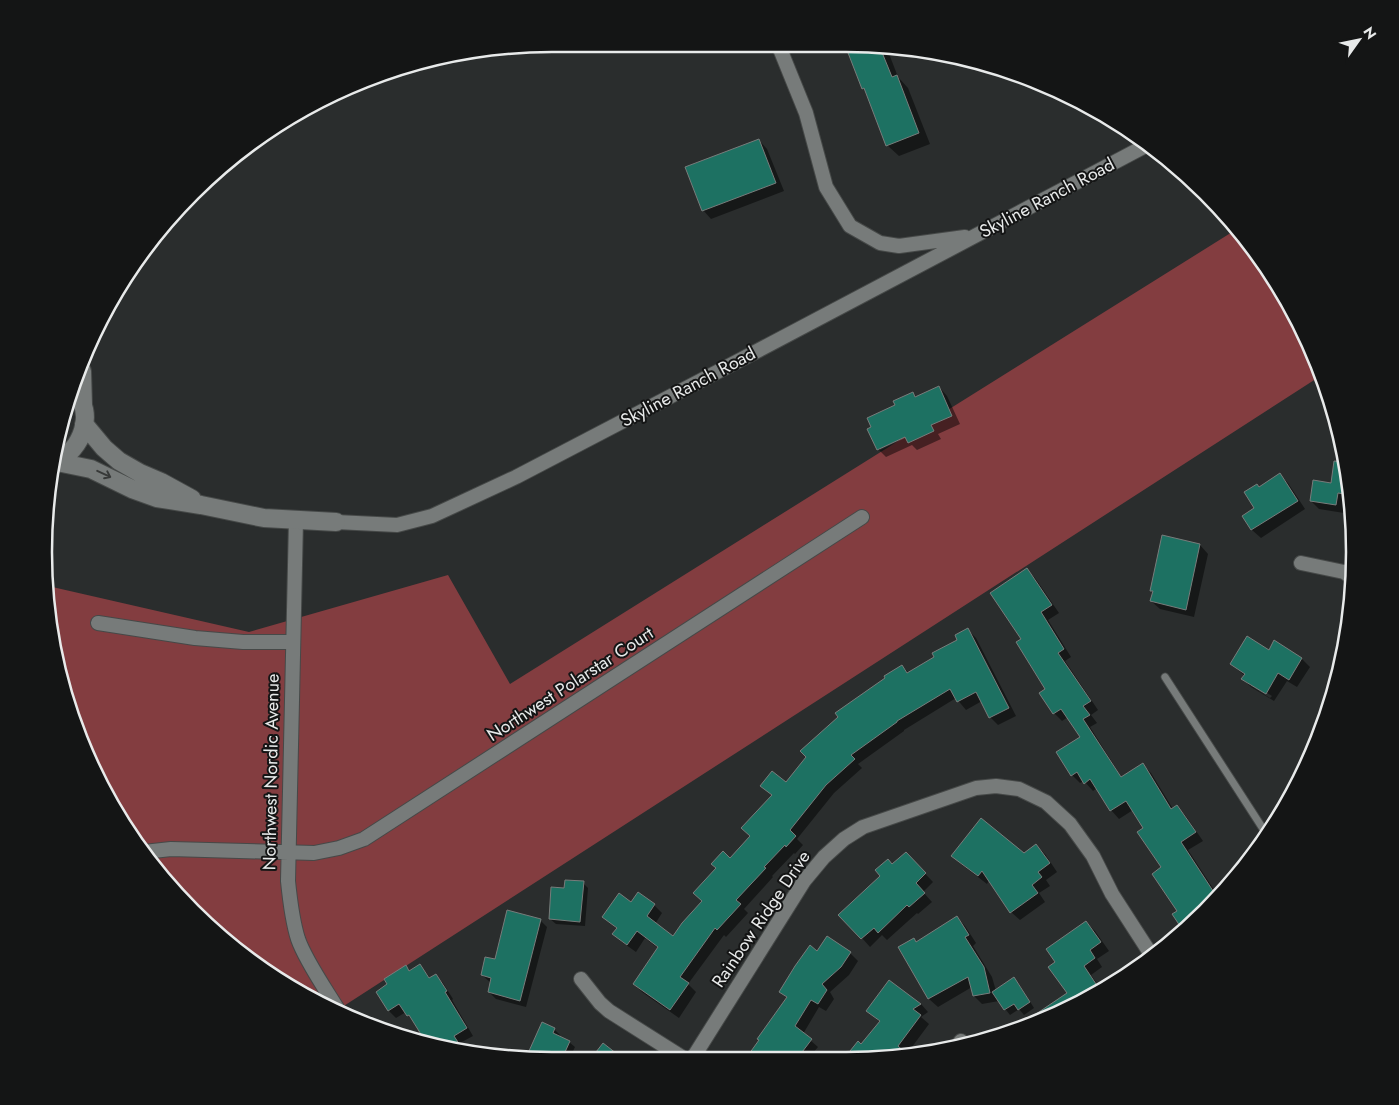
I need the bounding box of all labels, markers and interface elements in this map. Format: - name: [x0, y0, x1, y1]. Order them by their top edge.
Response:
- north arrow: [1334, 15, 1384, 65]
- text: N: [1358, 23, 1381, 43]
- street label: Skyline Ranch Road: [975, 151, 1119, 245]
- street label: Skyline Ranch Road: [616, 340, 760, 434]
- one-way arrow: [96, 470, 111, 480]
- street label: Northwest Polarstar Court: [482, 620, 659, 748]
- street label: Northwest Nordic Avenue: [256, 673, 286, 871]
- street label: Rainbow Ridge Drive: [705, 845, 817, 993]

